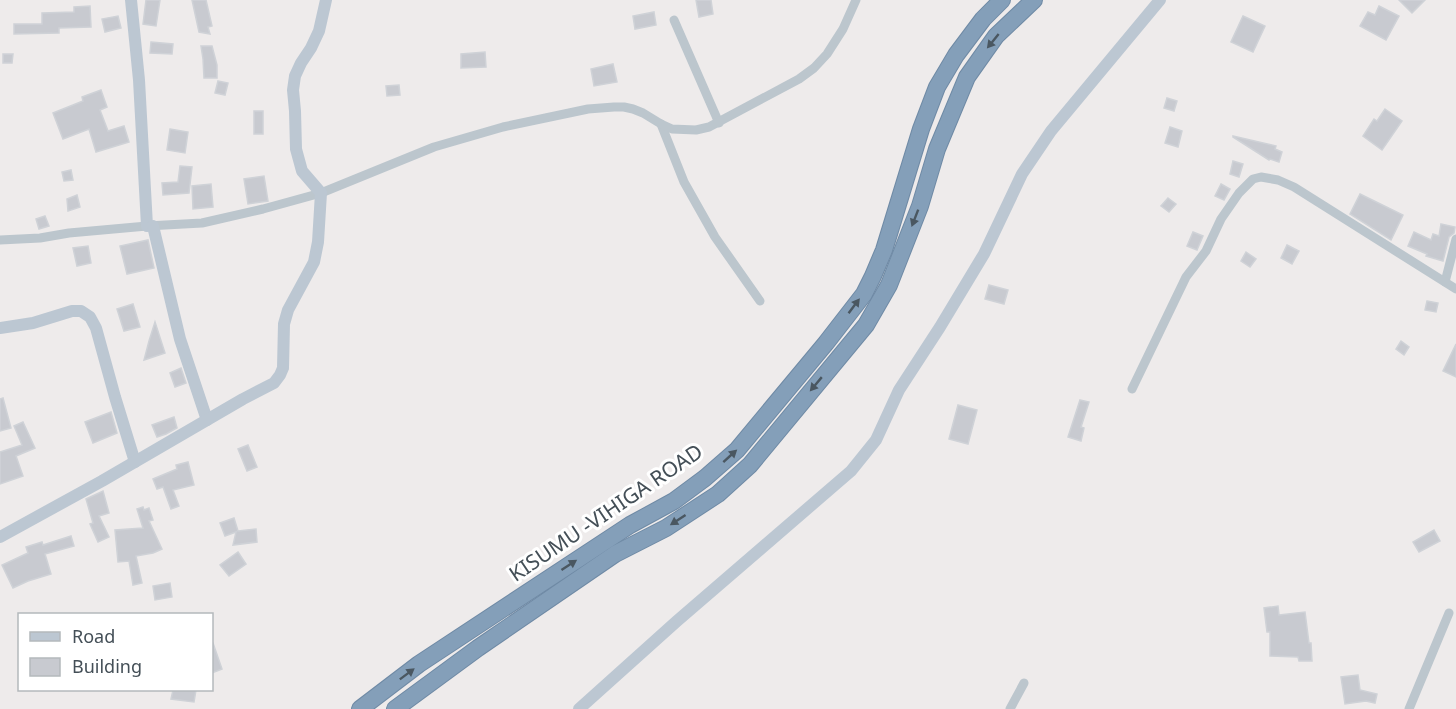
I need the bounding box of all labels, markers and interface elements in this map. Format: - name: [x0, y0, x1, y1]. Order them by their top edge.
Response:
- one-way arrow: [988, 34, 1000, 49]
- one-way arrow: [910, 210, 920, 228]
- one-way arrow: [848, 299, 860, 314]
- one-way arrow: [810, 376, 823, 391]
- street label: KISUMU -VIHIGA ROAD: [503, 437, 708, 588]
- one-way arrow: [722, 450, 737, 463]
- one-way arrow: [671, 514, 687, 526]
- one-way arrow: [561, 560, 577, 571]
- legend: [18, 613, 213, 691]
- text: Road: [72, 624, 115, 648]
- text: Building: [72, 654, 142, 678]
- one-way arrow: [399, 668, 414, 680]

